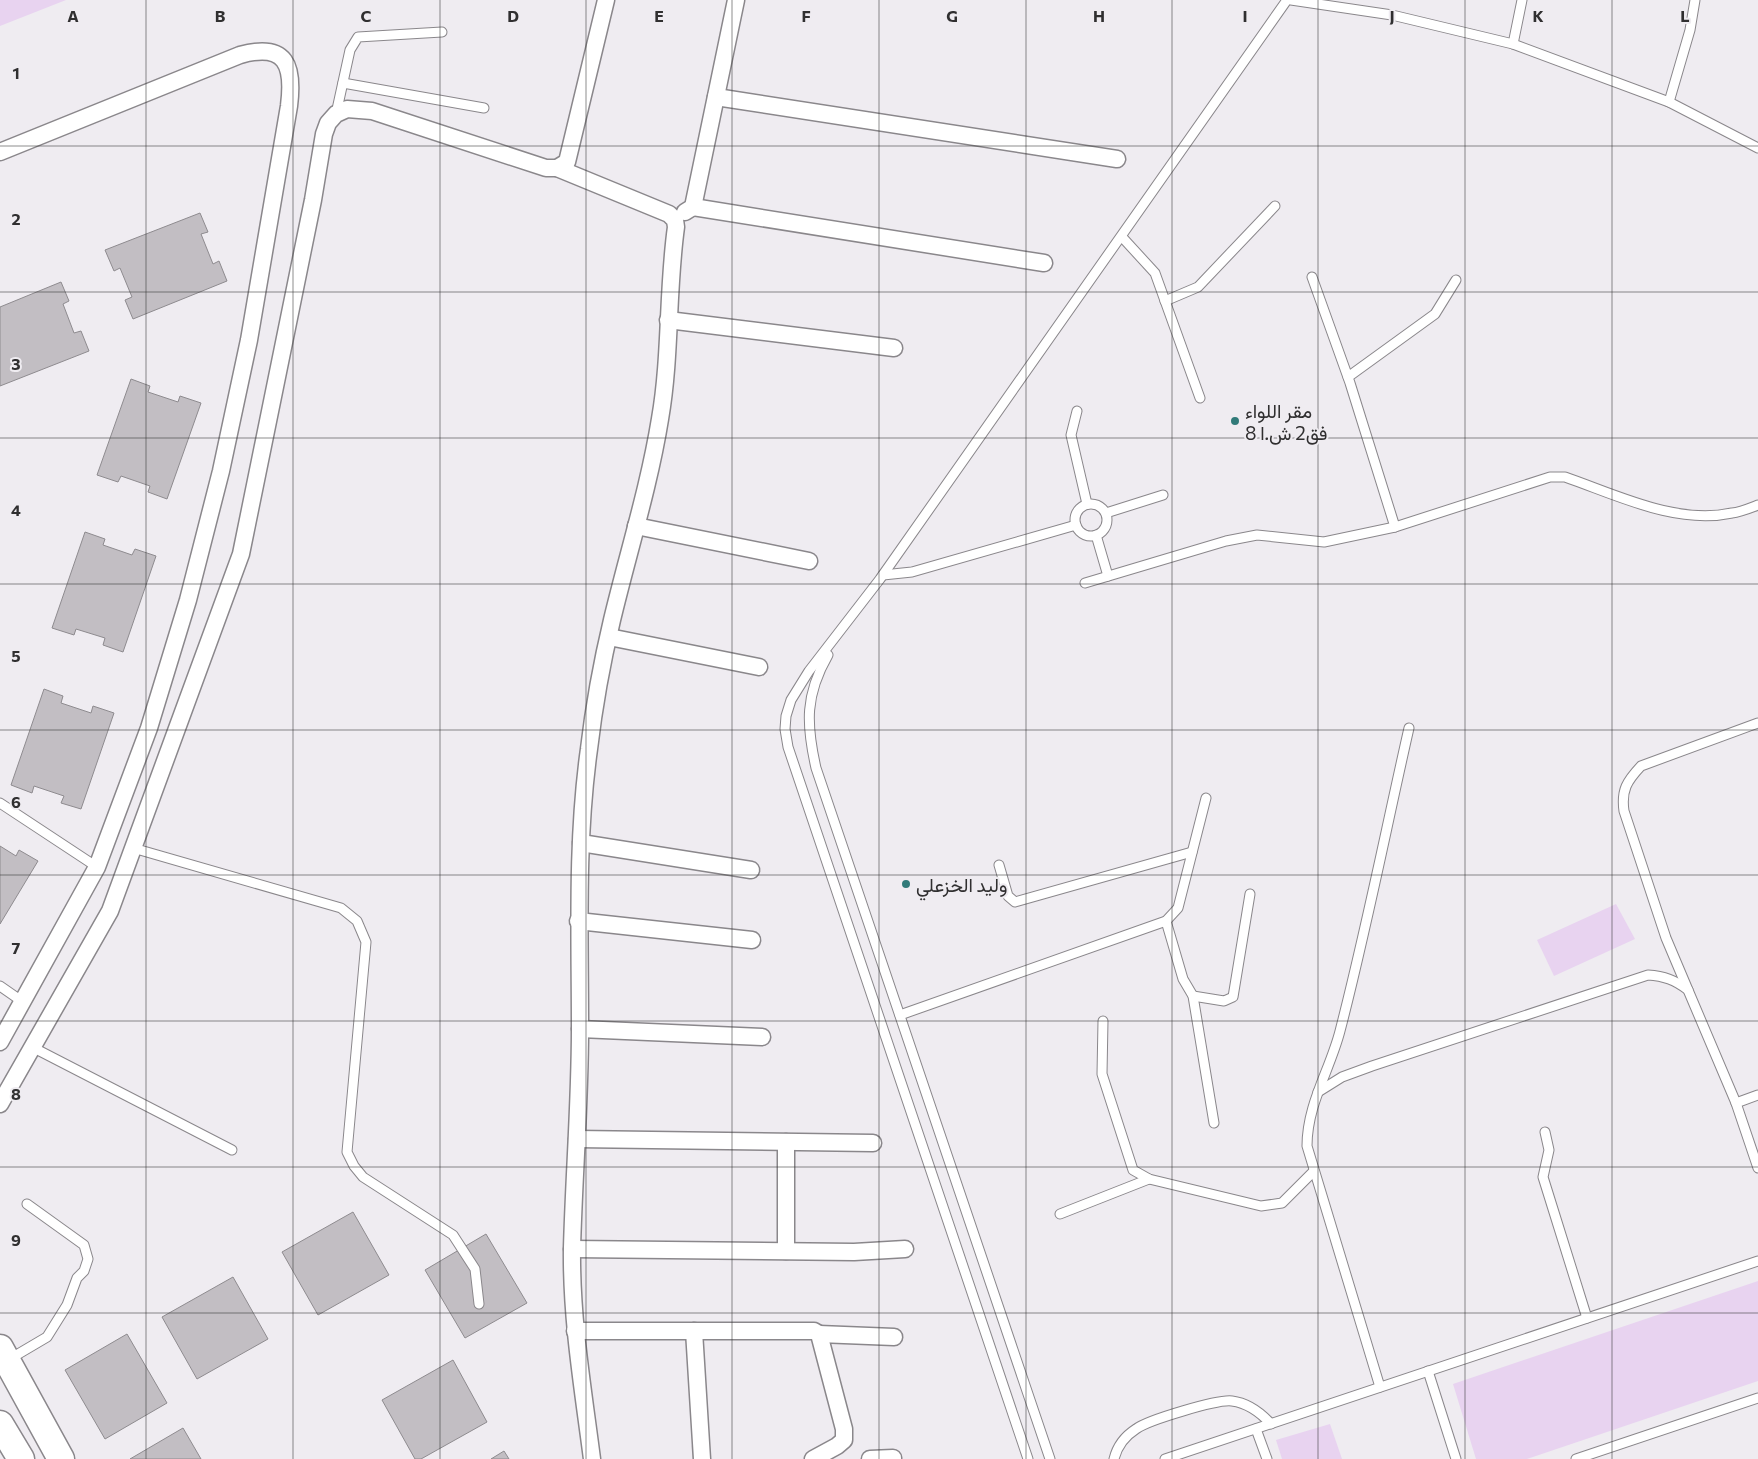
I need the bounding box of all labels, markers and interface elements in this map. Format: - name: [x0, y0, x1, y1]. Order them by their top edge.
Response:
- text: A: [67, 6, 79, 25]
- text: B: [215, 6, 226, 25]
- text: C: [361, 6, 372, 25]
- text: D: [507, 6, 519, 25]
- text: E: [654, 6, 664, 25]
- text: F: [801, 6, 811, 25]
- text: G: [946, 6, 958, 25]
- text: H: [1093, 6, 1105, 25]
- text: I: [1242, 6, 1248, 25]
- text: J: [1389, 6, 1395, 25]
- text: K: [1532, 6, 1544, 25]
- text: L: [1680, 6, 1690, 25]
- text: 1: [12, 63, 20, 82]
- text: 2: [11, 209, 21, 228]
- text: 3: [11, 354, 21, 373]
- place label: مقر اللواء 8 فق2 ش.ا: [1245, 399, 1327, 445]
- marker: مقر اللواء 8 فق2 ش.ا: [1229, 415, 1241, 427]
- text: 4: [11, 500, 21, 519]
- text: 5: [11, 646, 21, 665]
- text: 6: [11, 792, 21, 811]
- place label: وليد الخزعلي: [916, 873, 1008, 901]
- marker: وليد الخزعلي: [900, 878, 912, 890]
- text: 7: [12, 938, 21, 957]
- text: 8: [11, 1084, 21, 1103]
- text: 9: [11, 1230, 21, 1249]

